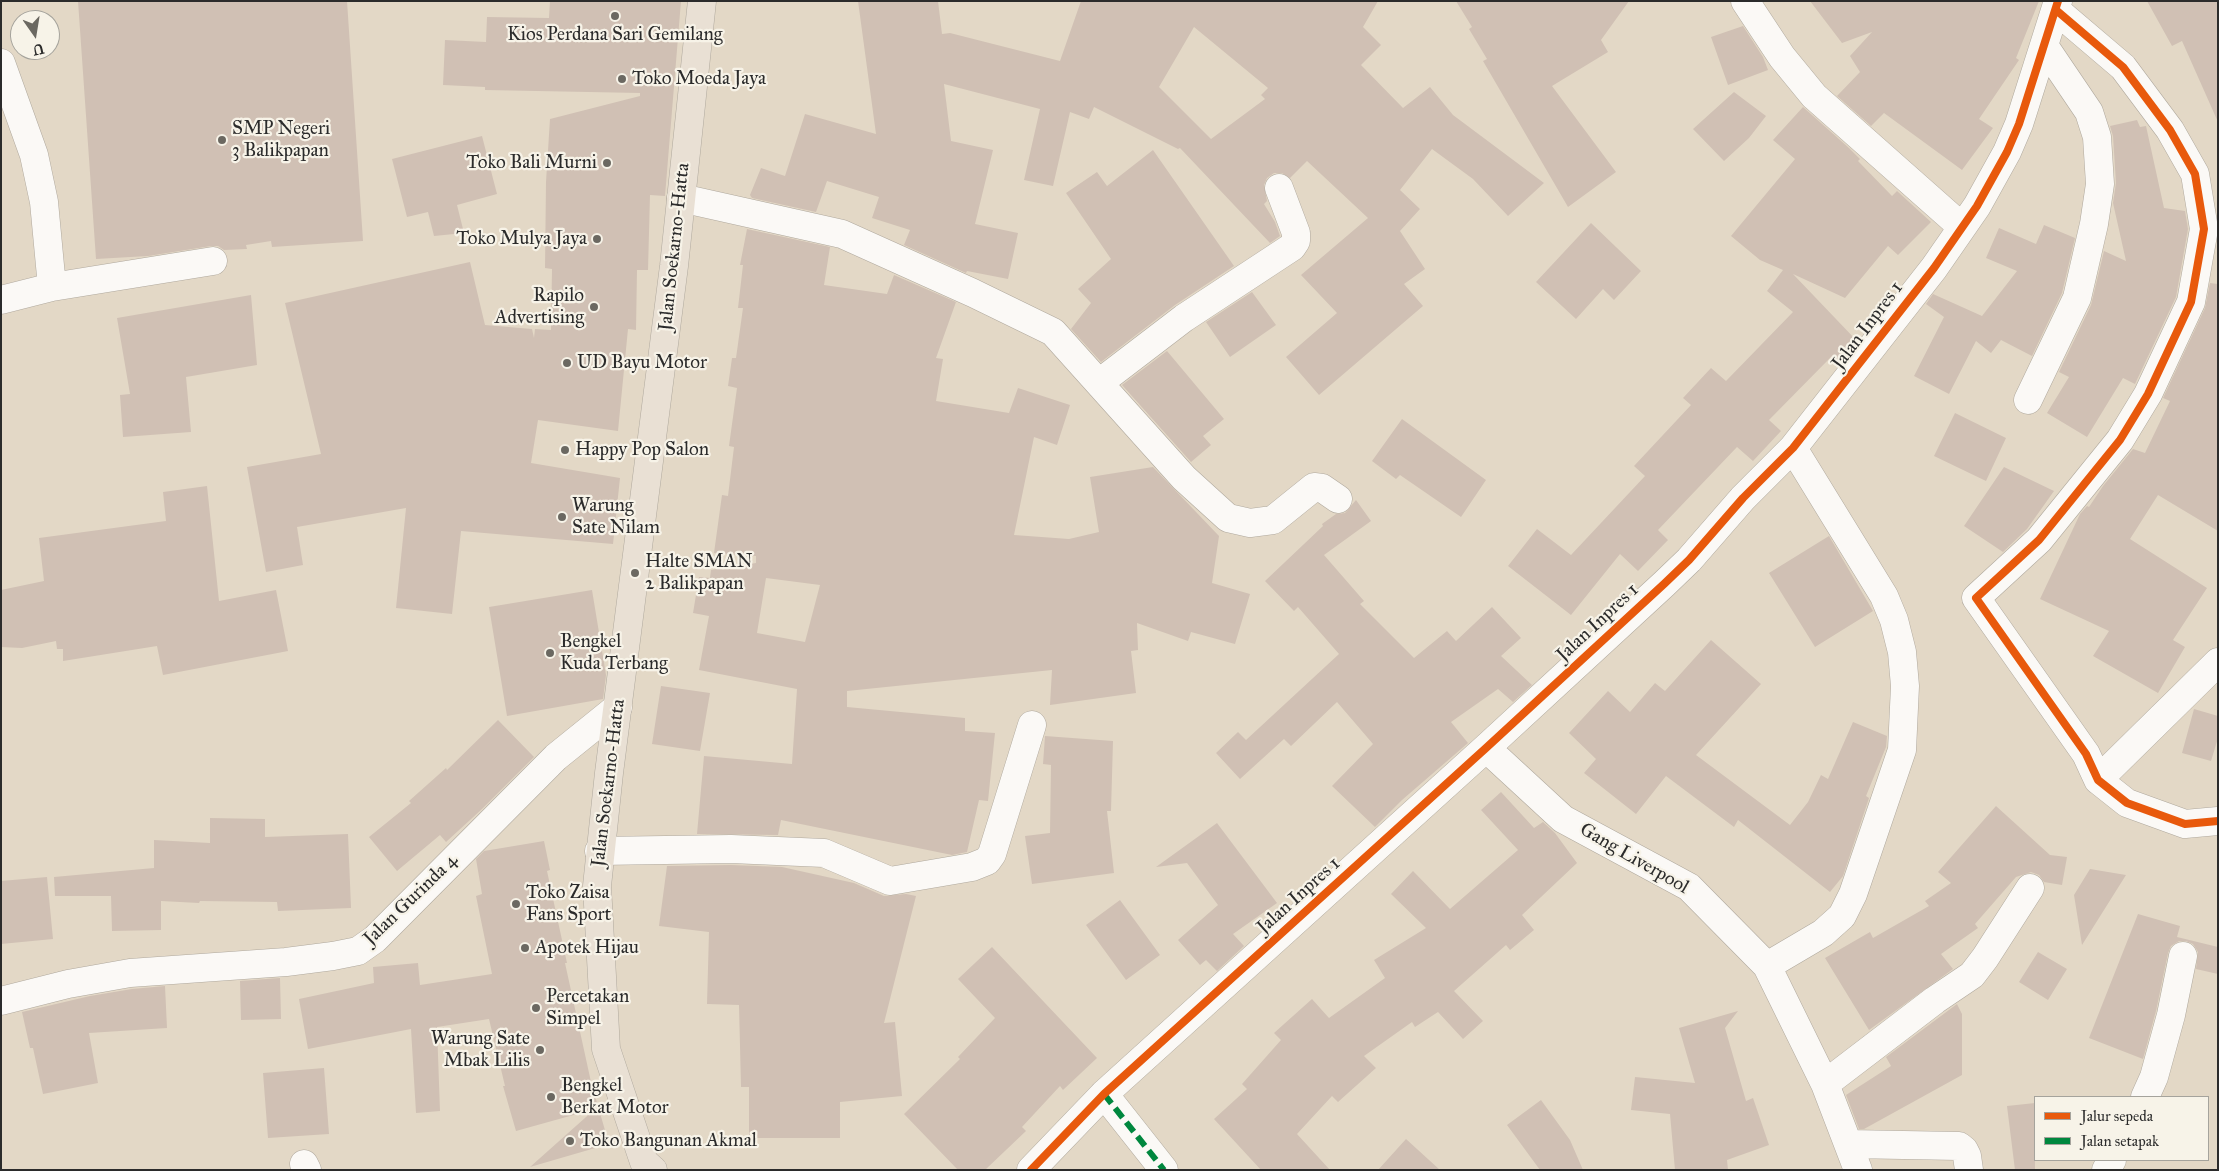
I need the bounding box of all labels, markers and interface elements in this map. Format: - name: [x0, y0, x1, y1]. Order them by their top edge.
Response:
- north arrow: [10, 10, 60, 60]
- marker: Kios Perdana Sari Gemilang: [609, 10, 621, 22]
- place label: Kios Perdana Sari Gemilang: [507, 24, 723, 46]
- text: U: [31, 40, 46, 59]
- place label: Toko Moeda Jaya: [632, 68, 766, 90]
- marker: Toko Moeda Jaya: [616, 73, 628, 85]
- place label: SMP Negeri 3 Balikpapan: [232, 118, 330, 162]
- marker: SMP Negeri 3 Balikpapan: [216, 134, 228, 146]
- place label: Toko Bali Murni: [466, 152, 597, 174]
- marker: Toko Bali Murni: [601, 157, 613, 169]
- street label: Jalan Soekarno-Hatta: [655, 162, 695, 332]
- place label: Toko Mulya Jaya: [456, 228, 587, 250]
- marker: Toko Mulya Jaya: [591, 233, 603, 245]
- street label: Jalan Inpres 1: [1828, 278, 1908, 374]
- place label: Rapilo Advertising: [495, 285, 584, 329]
- marker: Rapilo Advertising: [588, 301, 600, 313]
- place label: UD Bayu Motor: [577, 352, 707, 374]
- marker: UD Bayu Motor: [561, 357, 573, 369]
- place label: Happy Pop Salon: [575, 439, 709, 461]
- marker: Happy Pop Salon: [559, 444, 571, 456]
- place label: Warung Sate Nilam: [572, 495, 660, 539]
- marker: Warung Sate Nilam: [556, 511, 568, 523]
- place label: Halte SMAN 2 Balikpapan: [645, 551, 753, 595]
- marker: Halte SMAN 2 Balikpapan: [629, 567, 641, 579]
- street label: Jalan Inpres 1: [1552, 579, 1644, 667]
- place label: Bengkel Kuda Terbang: [560, 631, 668, 675]
- marker: Bengkel Kuda Terbang: [544, 647, 556, 659]
- street label: Jalan Soekarno-Hatta: [587, 698, 631, 868]
- street label: Gang Liverpool: [1575, 819, 1693, 899]
- street label: Jalan Gurinda 4: [359, 850, 463, 950]
- street label: Jalan Inpres 1: [1253, 853, 1345, 939]
- place label: Toko Zaisa Fans Sport: [526, 882, 611, 926]
- marker: Toko Zaisa Fans Sport: [510, 898, 522, 910]
- place label: Apotek Hijau: [535, 937, 639, 959]
- marker: Apotek Hijau: [519, 942, 531, 954]
- place label: Percetakan Simpel: [546, 986, 629, 1030]
- marker: Percetakan Simpel: [530, 1002, 542, 1014]
- place label: Warung Sate Mbak Lilis: [431, 1028, 530, 1072]
- marker: Warung Sate Mbak Lilis: [534, 1044, 546, 1056]
- place label: Bengkel Berkat Motor: [561, 1075, 669, 1119]
- marker: Bengkel Berkat Motor: [545, 1091, 557, 1103]
- legend: [2034, 1096, 2209, 1161]
- text: Jalur sepeda: [2081, 1107, 2153, 1125]
- place label: Toko Bangunan Akmal: [580, 1130, 757, 1152]
- text: Jalan setapak: [2081, 1132, 2159, 1150]
- marker: Toko Bangunan Akmal: [564, 1135, 576, 1147]

